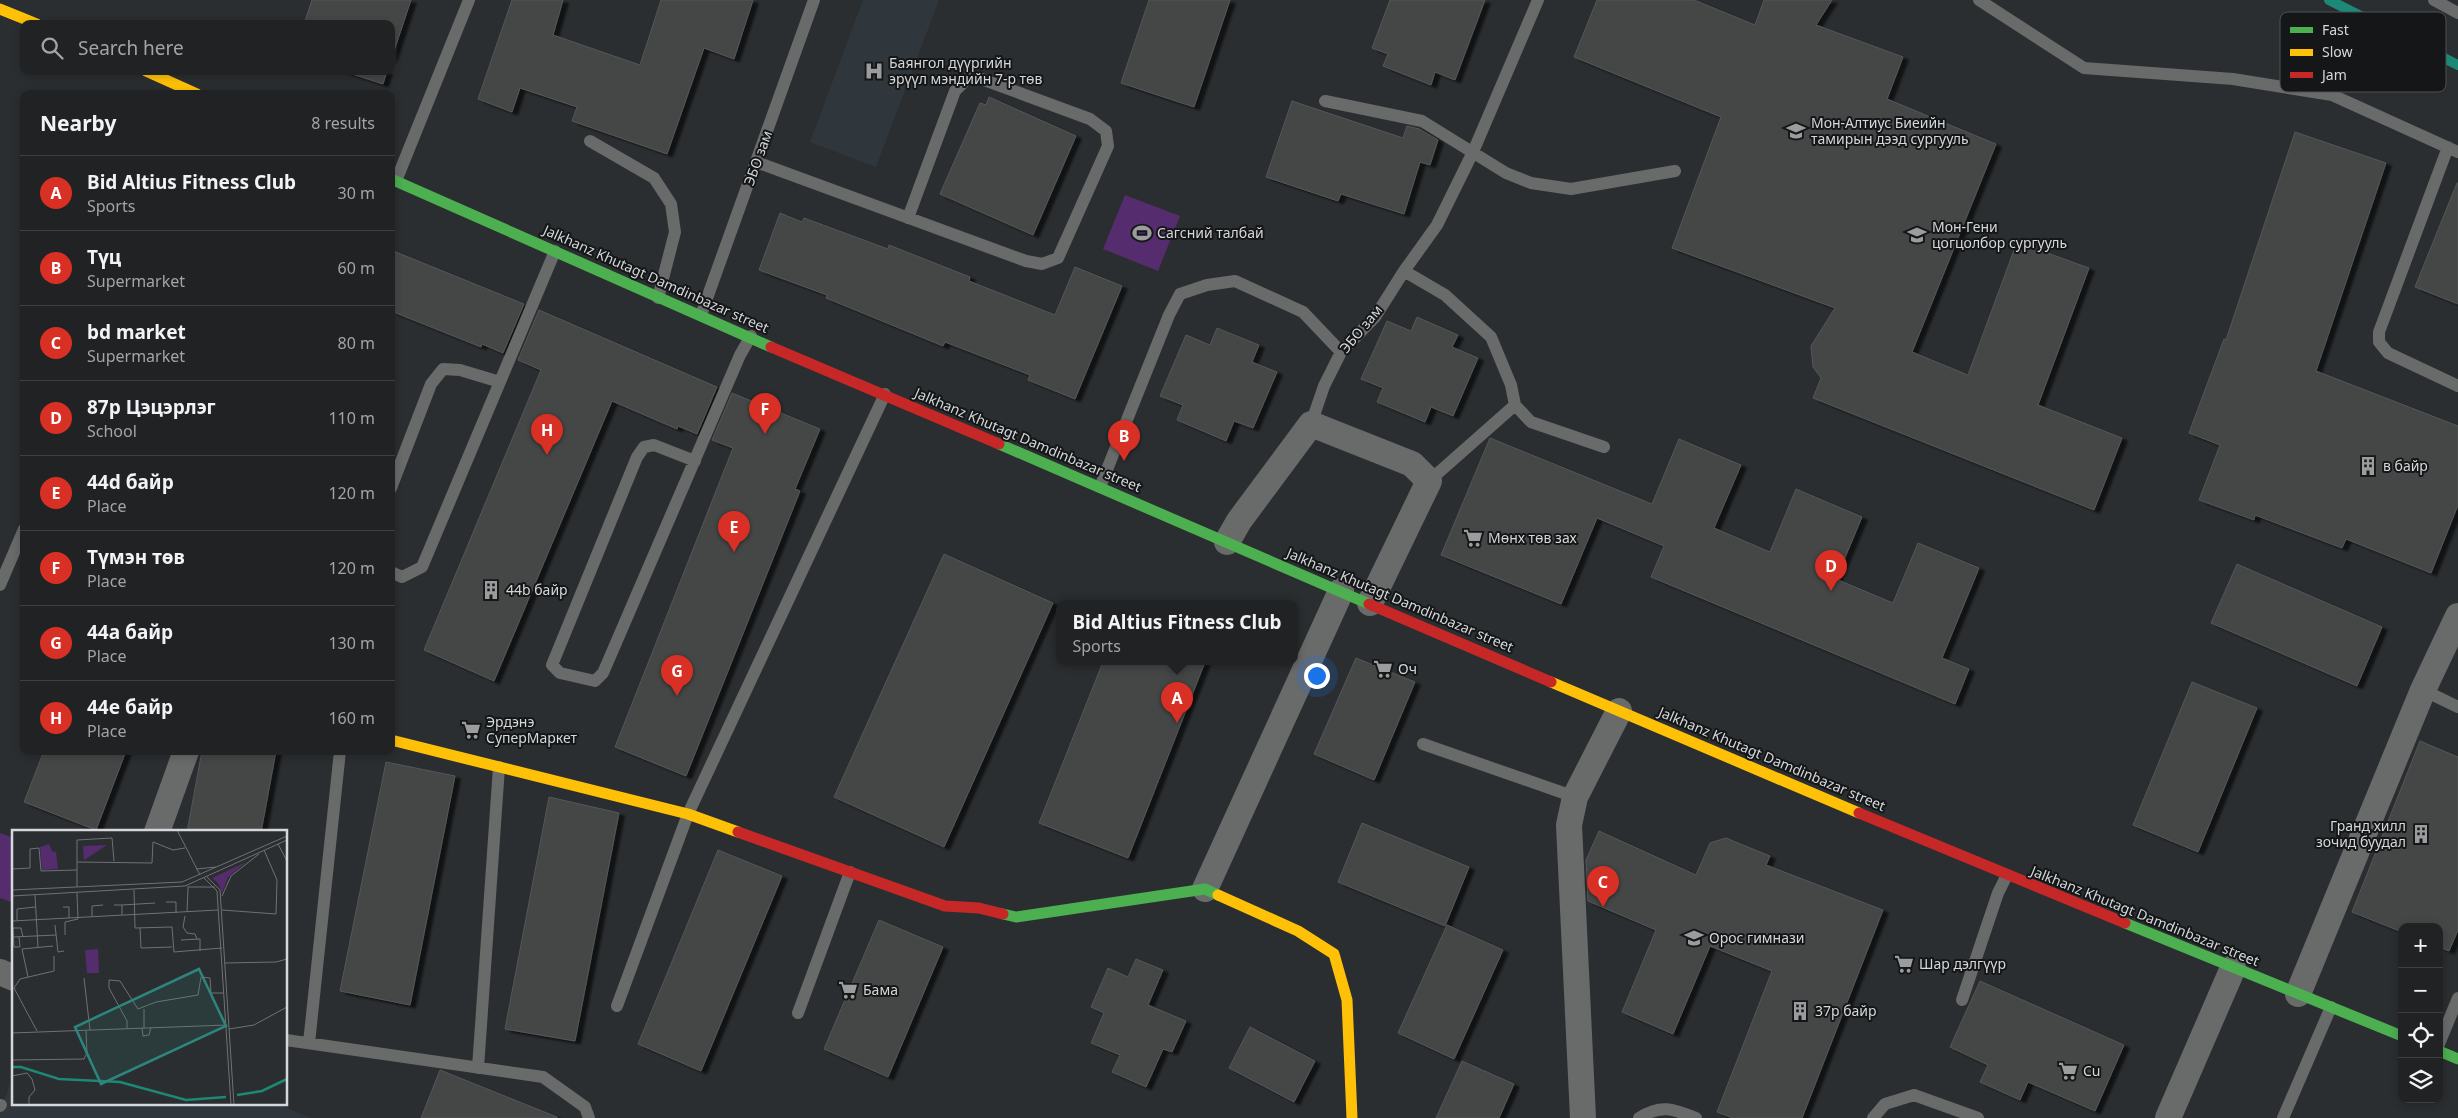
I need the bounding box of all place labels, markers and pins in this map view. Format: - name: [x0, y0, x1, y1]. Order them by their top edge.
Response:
- place label: Баянгол дүүргийн эрүүл мэндийн 7-р төв: [889, 53, 1043, 88]
- hospital icon: Баянгол дүүргийн эрүүл мэндийн 7-р төв: [863, 60, 885, 82]
- place label: Мон-Алтиус Биеийн тамирын дээд сургууль: [1811, 113, 1969, 148]
- school or university icon: Мон-Алтиус Биеийн тамирын дээд сургууль: [1785, 120, 1807, 142]
- place label: Мон-Гени цогцолбор сургууль: [1932, 217, 2067, 252]
- sports icon: Сагсний талбай: [1131, 222, 1153, 244]
- place label: Сагсний талбай: [1157, 223, 1264, 242]
- school or university icon: Мон-Гени цогцолбор сургууль: [1906, 224, 1928, 246]
- pin: F: [749, 393, 781, 434]
- pin: H: [531, 414, 563, 455]
- pin: B: [1108, 420, 1140, 461]
- building icon: в байр: [2357, 455, 2379, 477]
- place label: в байр: [2383, 456, 2428, 475]
- pin: E: [718, 511, 750, 552]
- supermarket icon: Мөнх төв зах: [1462, 527, 1484, 549]
- place label: Мөнх төв зах: [1488, 528, 1577, 547]
- pin: D: [1815, 550, 1847, 591]
- building icon: 44b байр: [480, 579, 502, 601]
- place label: 44b байр: [506, 580, 568, 599]
- pin: G: [661, 655, 693, 696]
- supermarket icon: Оч: [1372, 658, 1394, 680]
- place label: Оч: [1398, 659, 1417, 678]
- pin: A: [1161, 682, 1193, 723]
- place label: Эрдэнэ СуперМаркет: [486, 712, 578, 747]
- supermarket icon: Эрдэнэ СуперМаркет: [460, 719, 482, 741]
- place label: Гранд хилл зочид буудал: [2316, 816, 2406, 851]
- building icon: Гранд хилл зочид буудал: [2410, 823, 2432, 845]
- pin: C: [1587, 866, 1619, 907]
- school or university icon: Орос гимнази: [1683, 927, 1705, 949]
- place label: Орос гимнази: [1709, 928, 1805, 947]
- supermarket icon: Шар дэлгүүр: [1893, 953, 1915, 975]
- place label: Шар дэлгүүр: [1919, 954, 2006, 973]
- supermarket icon: Бама: [837, 979, 859, 1001]
- place label: Бама: [863, 980, 898, 999]
- building icon: 37р байр: [1789, 1000, 1811, 1022]
- place label: 37р байр: [1815, 1001, 1877, 1020]
- supermarket icon: Cu: [2057, 1060, 2079, 1082]
- place label: Cu: [2083, 1061, 2101, 1080]

